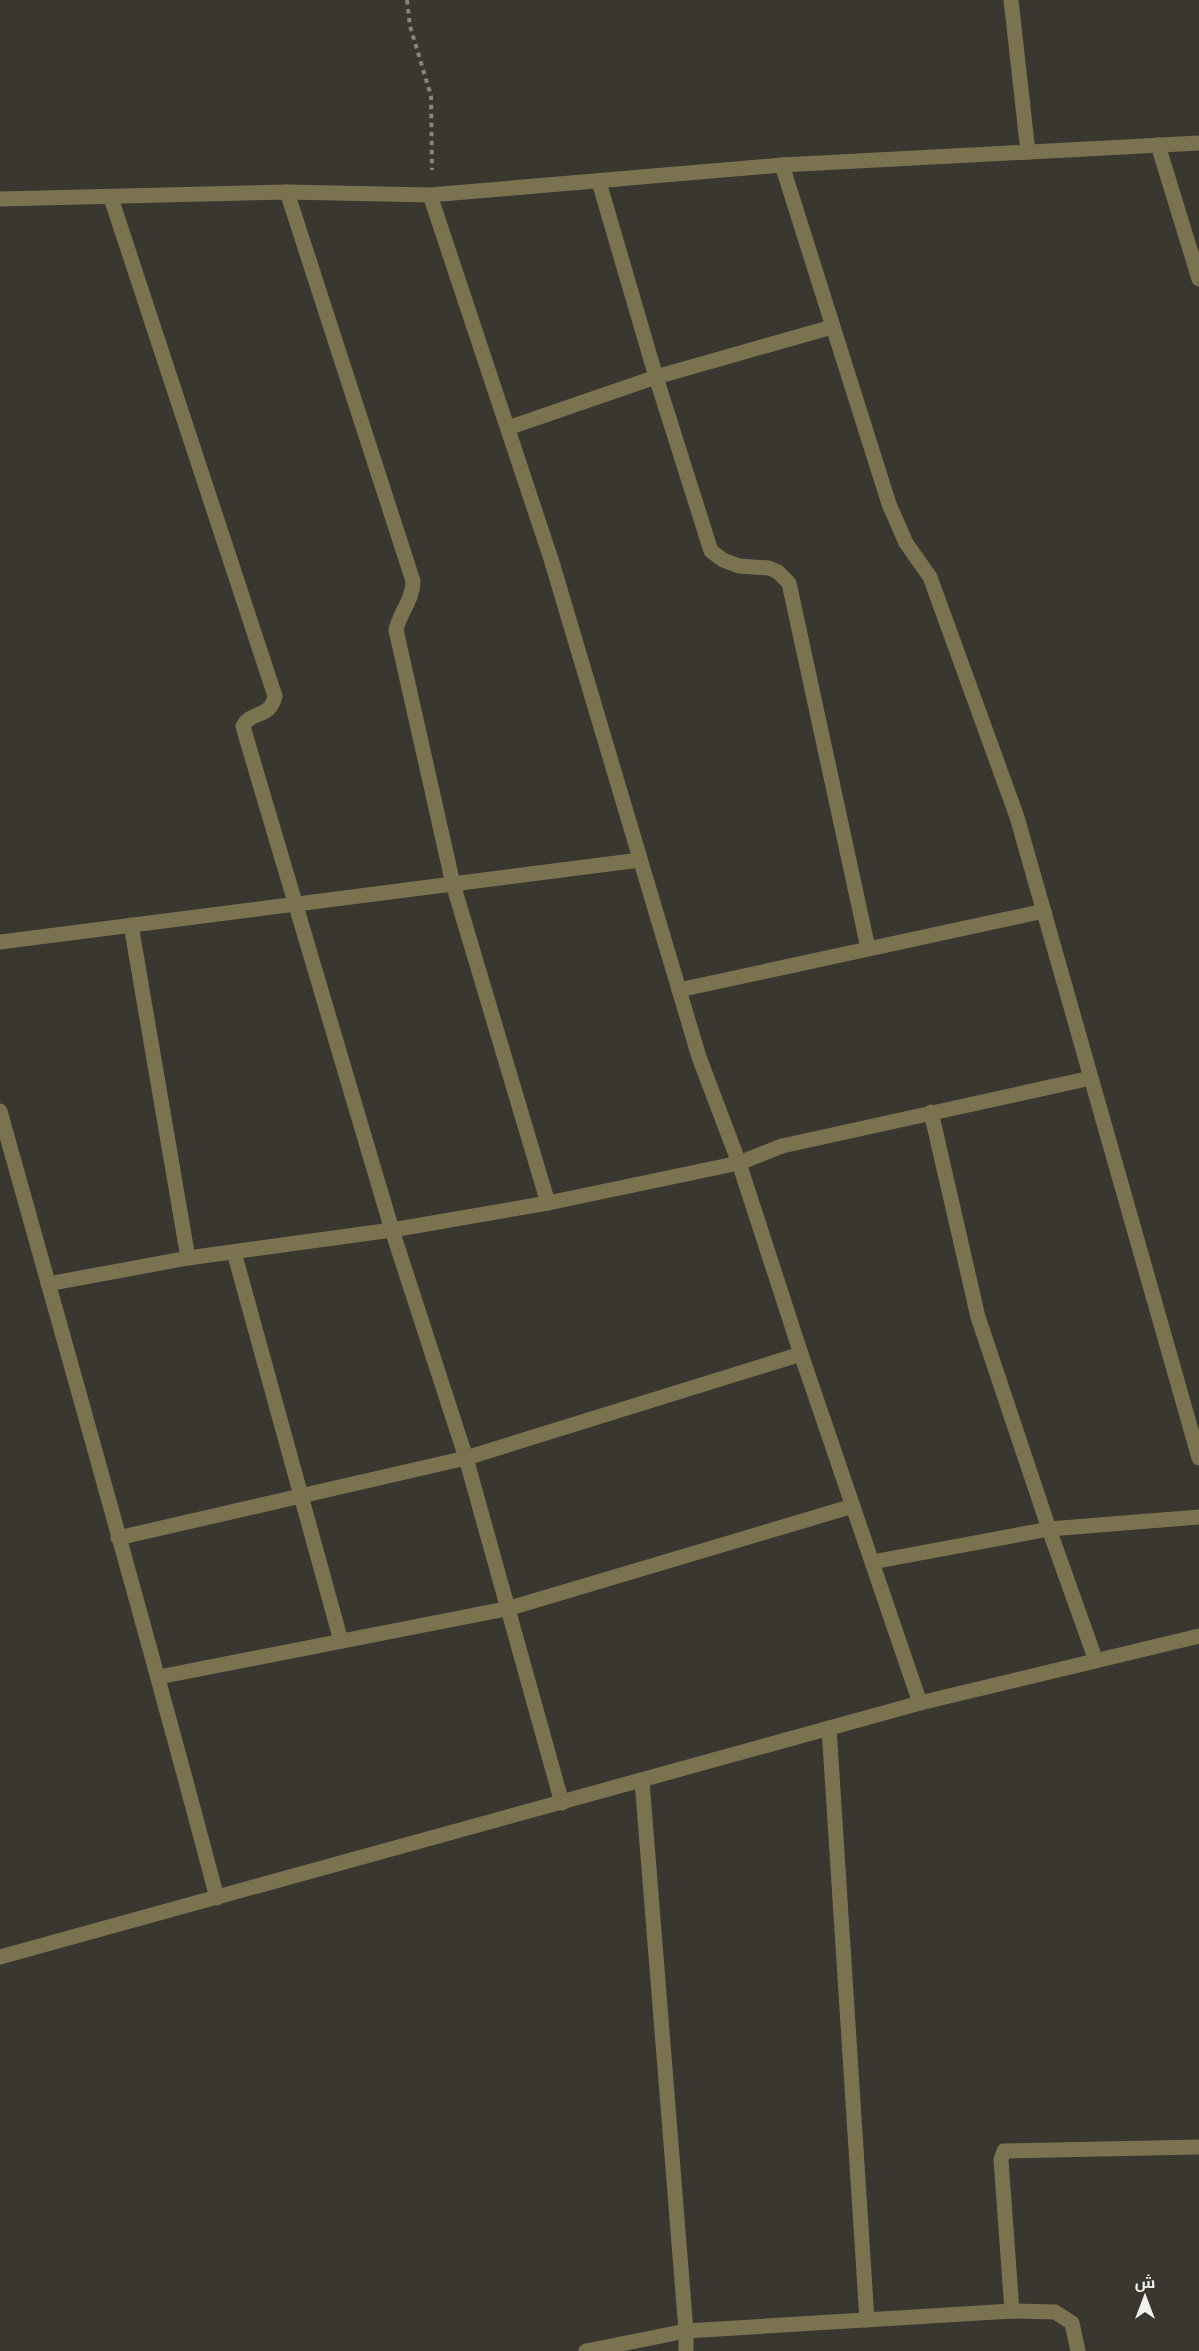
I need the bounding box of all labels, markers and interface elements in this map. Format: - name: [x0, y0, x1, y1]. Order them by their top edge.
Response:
- north arrow: [1115, 2267, 1175, 2327]
- text: ش: [1135, 2272, 1155, 2293]

